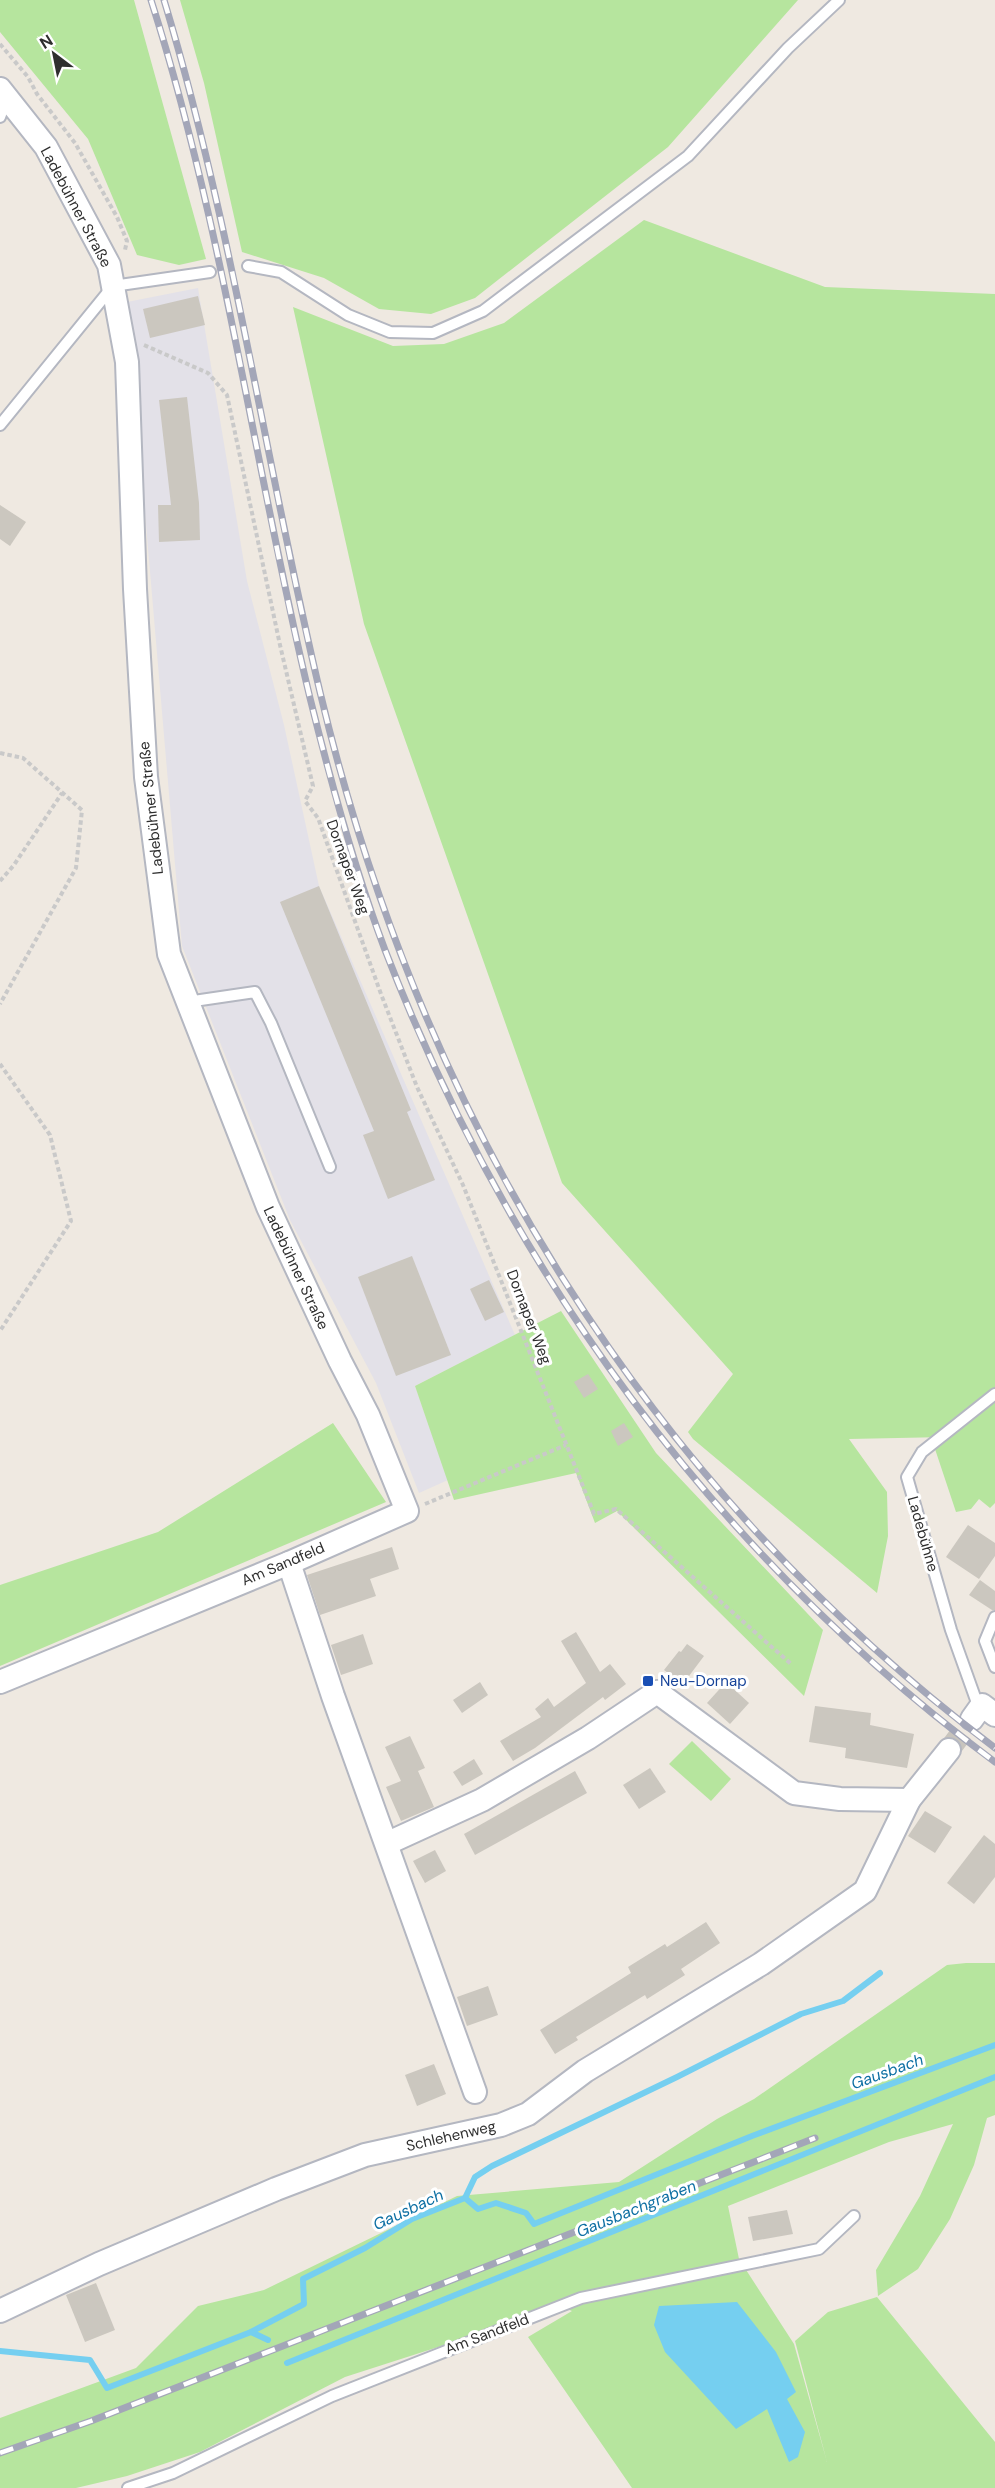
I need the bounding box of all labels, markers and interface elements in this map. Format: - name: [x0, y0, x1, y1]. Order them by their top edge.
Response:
- north arrow: [24, 24, 84, 84]
- text: N: [36, 30, 57, 54]
- street label: Ladebühner Straße: [36, 143, 116, 271]
- street label: Ladebühner Straße: [134, 740, 168, 876]
- street label: Dornaper Weg: [322, 817, 374, 917]
- street label: Ladebühner Straße: [259, 1203, 333, 1333]
- street label: Dornaper Weg: [502, 1267, 556, 1367]
- street label: Ladebühne: [903, 1494, 943, 1574]
- street label: Am Sandfeld: [238, 1538, 328, 1590]
- place label: Neu-Dornap: [660, 1671, 747, 1691]
- marker: Neu-Dornap: [641, 1674, 655, 1688]
- water label: Gausbach: [848, 2049, 926, 2094]
- street label: Schlehenweg: [404, 2116, 498, 2156]
- water label: Gausbachgraben: [573, 2175, 699, 2242]
- water label: Gausbach: [370, 2184, 447, 2235]
- street label: Am Sandfeld: [442, 2309, 532, 2359]

